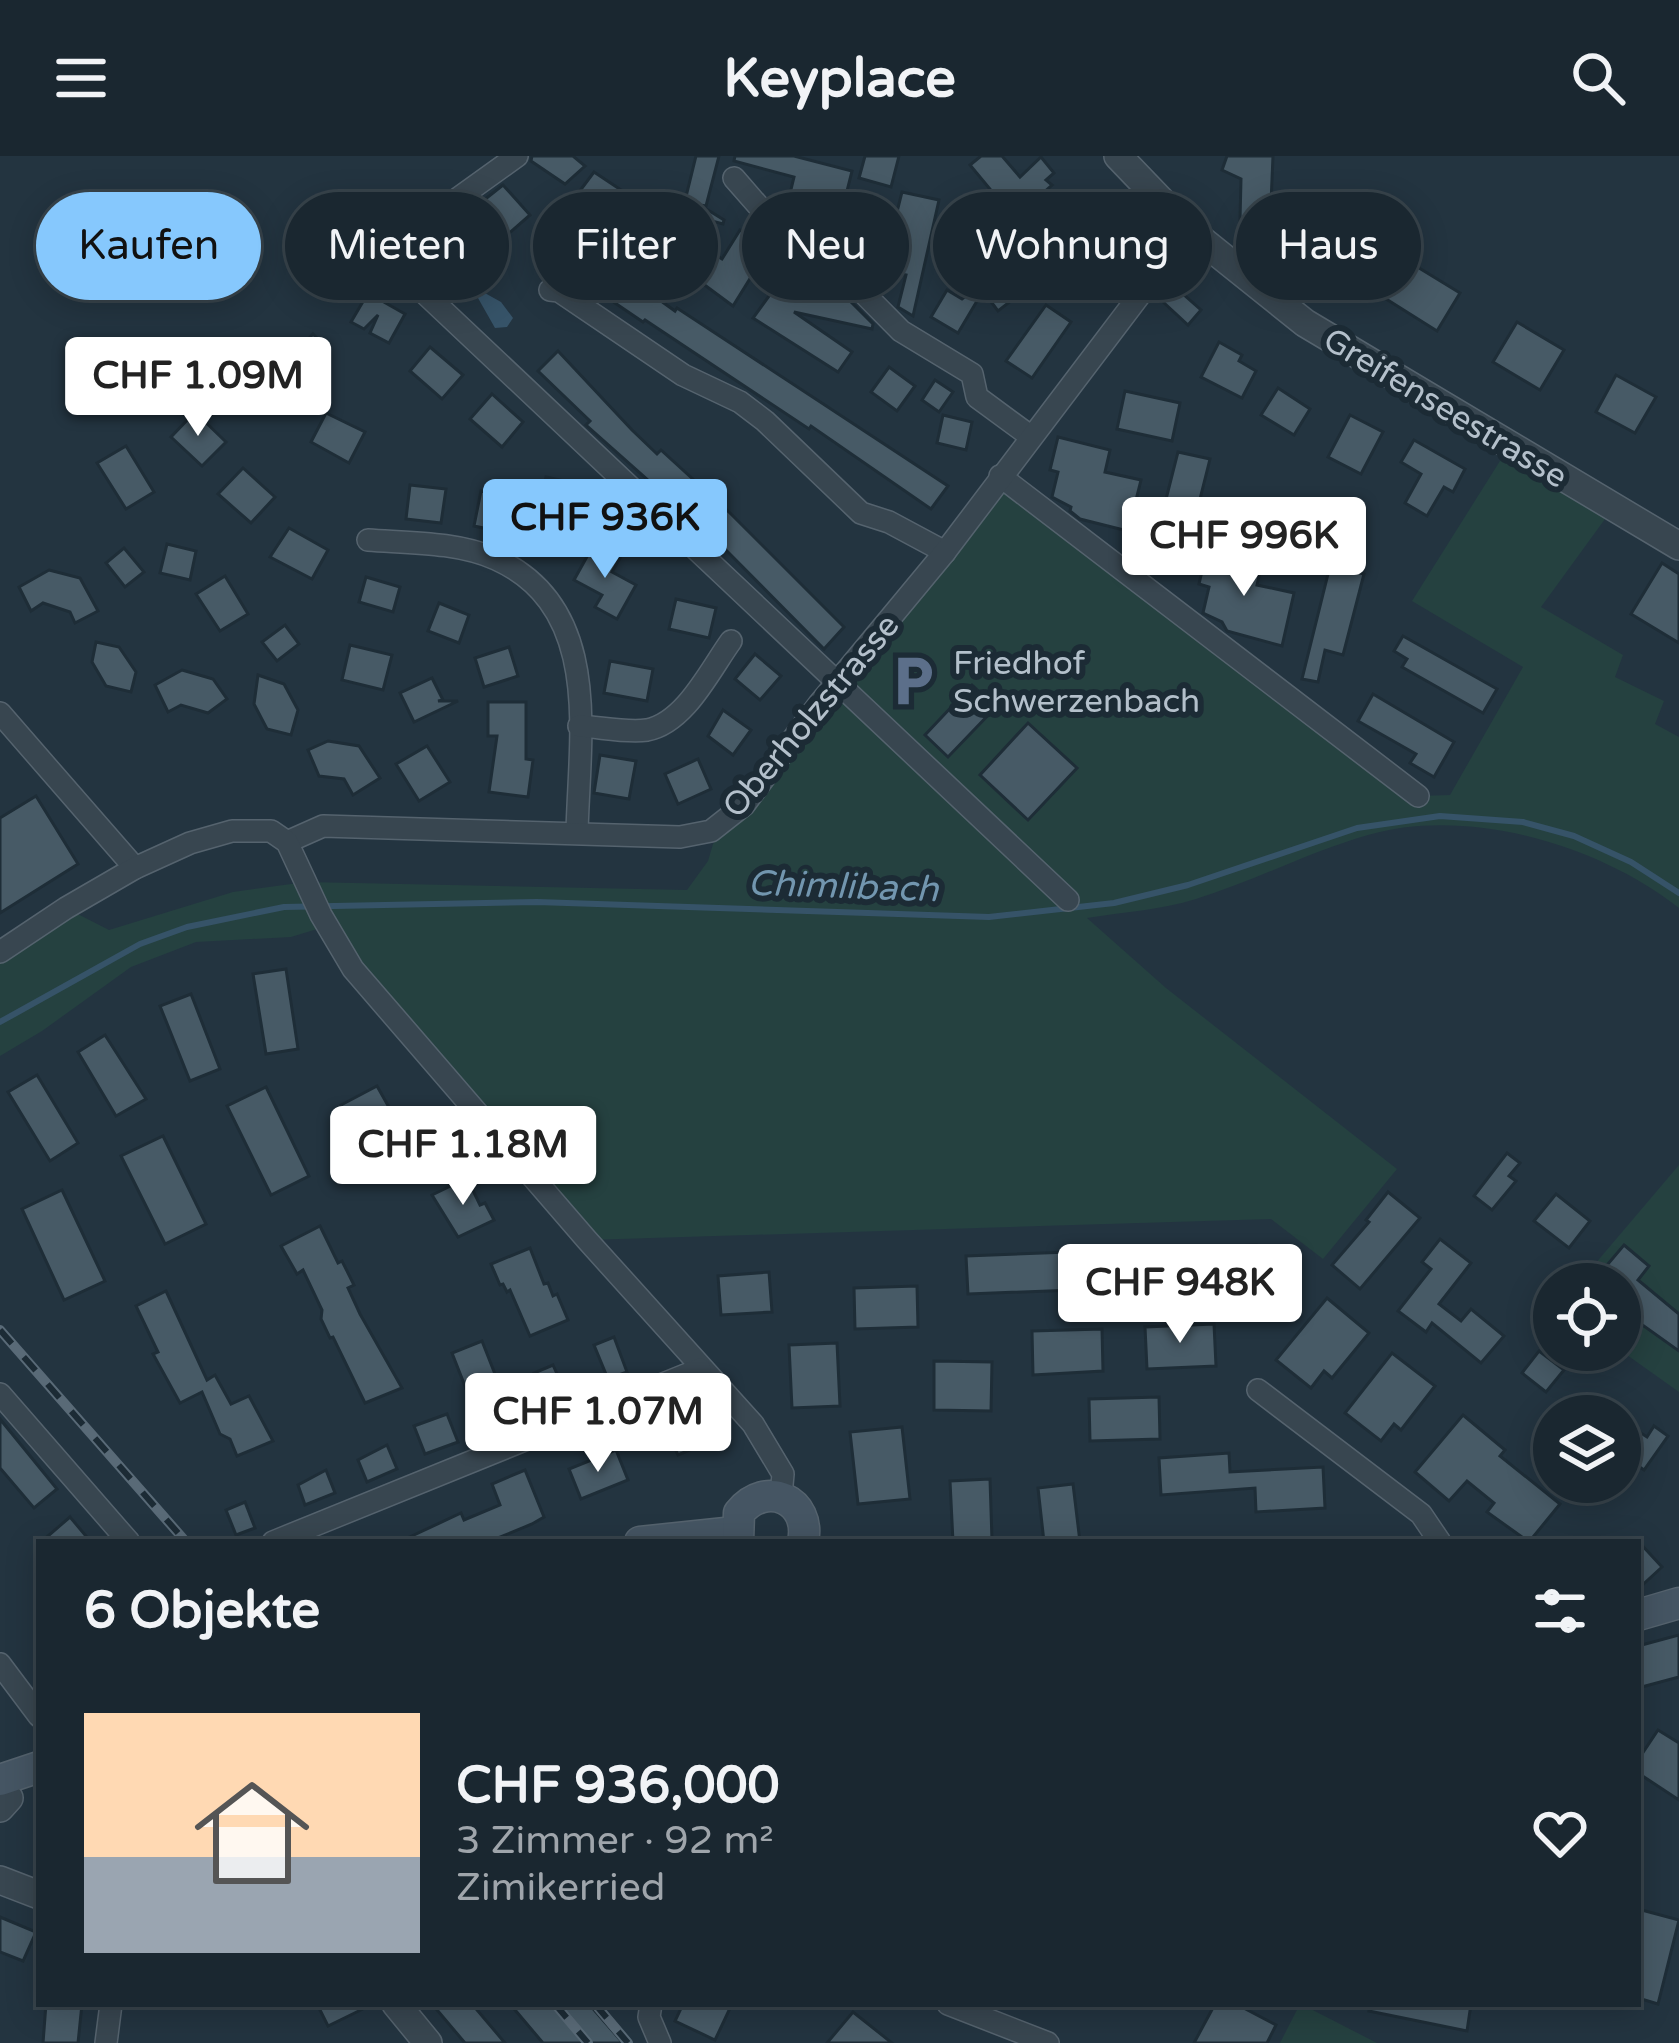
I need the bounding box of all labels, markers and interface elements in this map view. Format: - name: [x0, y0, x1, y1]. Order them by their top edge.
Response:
- icon: menu: [48, 45, 114, 111]
- icon: search: [1565, 45, 1631, 111]
- text: Keyplace: [723, 46, 956, 111]
- chip: Kaufen: [36, 192, 261, 300]
- chip: Mieten: [285, 192, 509, 300]
- chip: Filter: [533, 192, 718, 300]
- chip: Neu: [742, 192, 909, 300]
- chip: Wohnung: [933, 192, 1212, 300]
- chip: Haus: [1236, 192, 1421, 300]
- street label: Greifenseestrasse: [1316, 320, 1574, 496]
- pin: CHF 1.09M: [61, 337, 335, 439]
- text: CHF 1.09M: [92, 352, 304, 399]
- pin: CHF 936K: [481, 479, 729, 581]
- text: CHF 936K: [510, 494, 700, 541]
- pin: CHF 996K: [1120, 497, 1368, 599]
- text: CHF 996K: [1149, 512, 1339, 559]
- street label: Oberholzstrasse: [715, 606, 908, 826]
- place label: Friedhof Schwerzenbach: [953, 644, 1200, 721]
- parking icon: Friedhof Schwerzenbach: [884, 652, 942, 710]
- water label: Chimlibach: [747, 862, 940, 911]
- pin: CHF 1.18M: [326, 1106, 600, 1208]
- text: CHF 1.18M: [357, 1121, 569, 1168]
- pin: CHF 948K: [1056, 1244, 1304, 1346]
- text: CHF 948K: [1085, 1259, 1275, 1306]
- map controls: [1533, 1263, 1641, 1503]
- button: locate: [1533, 1263, 1641, 1371]
- pin: CHF 1.07M: [461, 1373, 735, 1475]
- text: CHF 1.07M: [492, 1388, 704, 1435]
- button: layers: [1533, 1395, 1641, 1503]
- icon: filters: [1527, 1578, 1593, 1644]
- text: 6 Objekte: [84, 1580, 320, 1642]
- text: CHF 936,000: [456, 1755, 780, 1817]
- icon: home: [180, 1761, 324, 1905]
- icon: heart: [1527, 1800, 1593, 1866]
- text: 3 Zimmer · 92 m²: [456, 1817, 774, 1864]
- text: Zimikerried: [456, 1864, 665, 1911]

